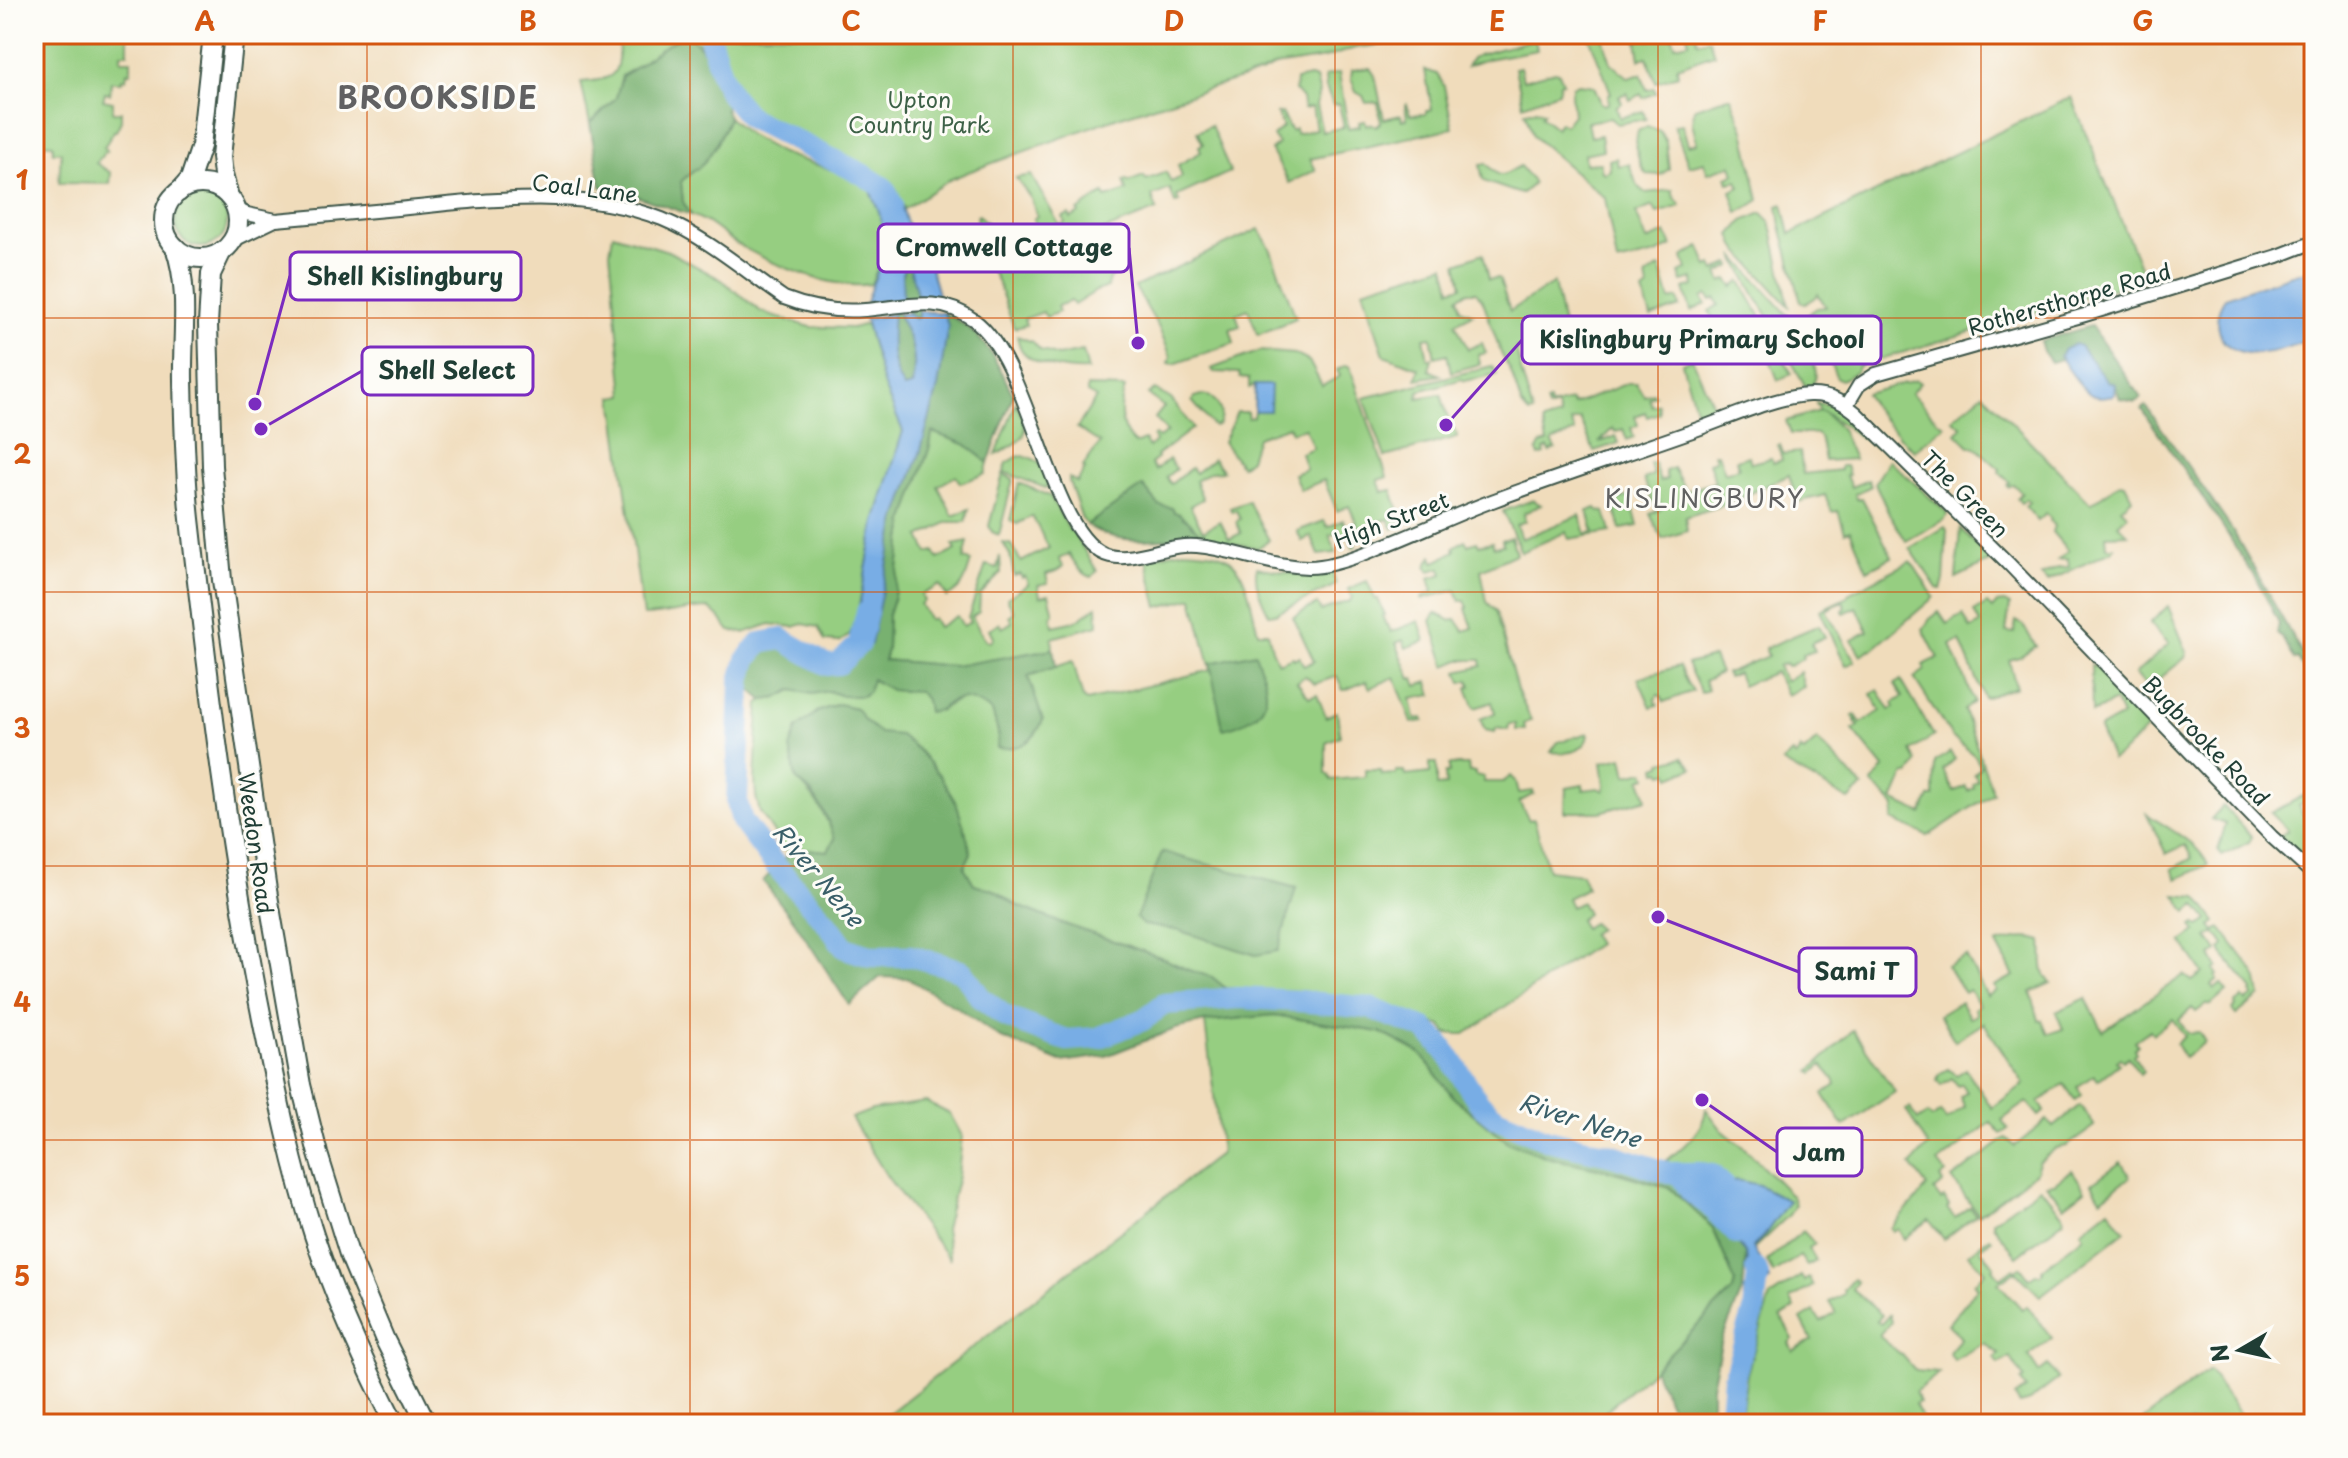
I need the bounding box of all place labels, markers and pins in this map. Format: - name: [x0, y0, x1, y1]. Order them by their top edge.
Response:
- callout: Cromwell Cottage: [878, 224, 1129, 272]
- callout: Shell Kislingbury: [290, 252, 521, 300]
- callout: Kislingbury Primary School: [1522, 316, 1881, 364]
- callout: Shell Select: [362, 347, 533, 395]
- callout: Sami T: [1799, 948, 1916, 996]
- callout: Jam: [1777, 1128, 1862, 1176]

